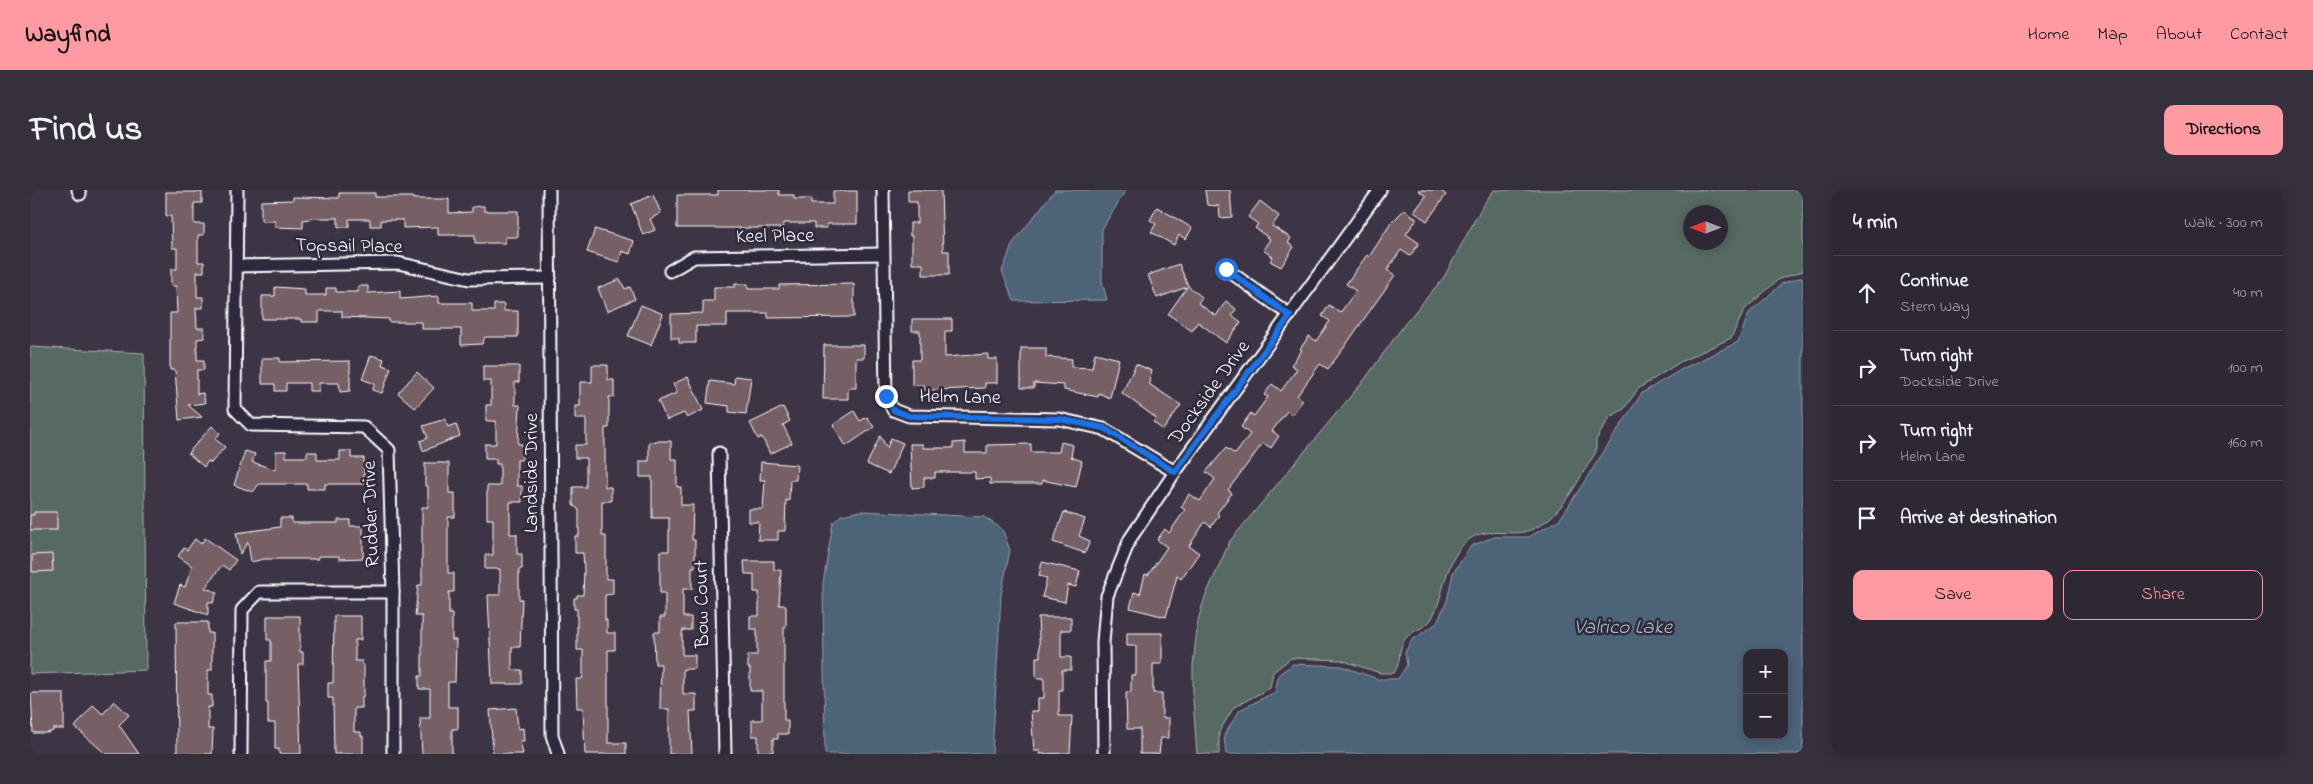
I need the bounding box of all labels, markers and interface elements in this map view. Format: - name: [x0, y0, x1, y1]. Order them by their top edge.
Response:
- text: Wayfind: [25, 18, 111, 53]
- text: Home: [2028, 22, 2069, 48]
- text: Map: [2097, 22, 2128, 48]
- text: About: [2156, 22, 2202, 48]
- text: Contact: [2230, 22, 2288, 48]
- text: Find us: [30, 105, 142, 156]
- button: Directions: [2164, 105, 2283, 155]
- north arrow: [1683, 205, 1728, 250]
- text: 4 min: [1853, 208, 1897, 238]
- text: Walk · 300 m: [2184, 211, 2263, 235]
- street label: Keel Place: [736, 222, 814, 252]
- street label: Topsail Place: [295, 232, 403, 262]
- route start: [1215, 258, 1238, 281]
- text: Continue: [1900, 268, 1968, 295]
- icon: ahead: [1853, 279, 1881, 307]
- text: 40 m: [2233, 281, 2263, 305]
- text: Stern Way: [1900, 295, 1970, 319]
- street label: Dockside Drive: [1161, 335, 1258, 452]
- text: Turn right: [1900, 343, 1973, 370]
- icon: right: [1853, 354, 1881, 382]
- text: 100 m: [2228, 356, 2263, 380]
- text: Dockside Drive: [1900, 370, 1999, 394]
- street label: Helm Lane: [919, 383, 1001, 413]
- route end: [875, 385, 898, 408]
- street label: Landside Drive: [518, 413, 547, 533]
- text: Turn right: [1900, 418, 1973, 445]
- icon: right: [1853, 429, 1881, 457]
- text: 160 m: [2228, 431, 2263, 455]
- text: Helm Lane: [1900, 445, 1965, 469]
- street label: Rudder Drive: [356, 460, 388, 568]
- icon: arrive: [1853, 504, 1881, 532]
- text: Arrive at destination: [1900, 505, 2057, 532]
- street label: Bow Court: [688, 560, 718, 649]
- button: Save: [1853, 570, 2053, 620]
- button: Share: [2063, 570, 2263, 620]
- water label: Valrico Lake: [1574, 613, 1674, 643]
- map controls: [1743, 649, 1788, 739]
- button: +: [1743, 649, 1788, 694]
- button: −: [1743, 694, 1788, 739]

